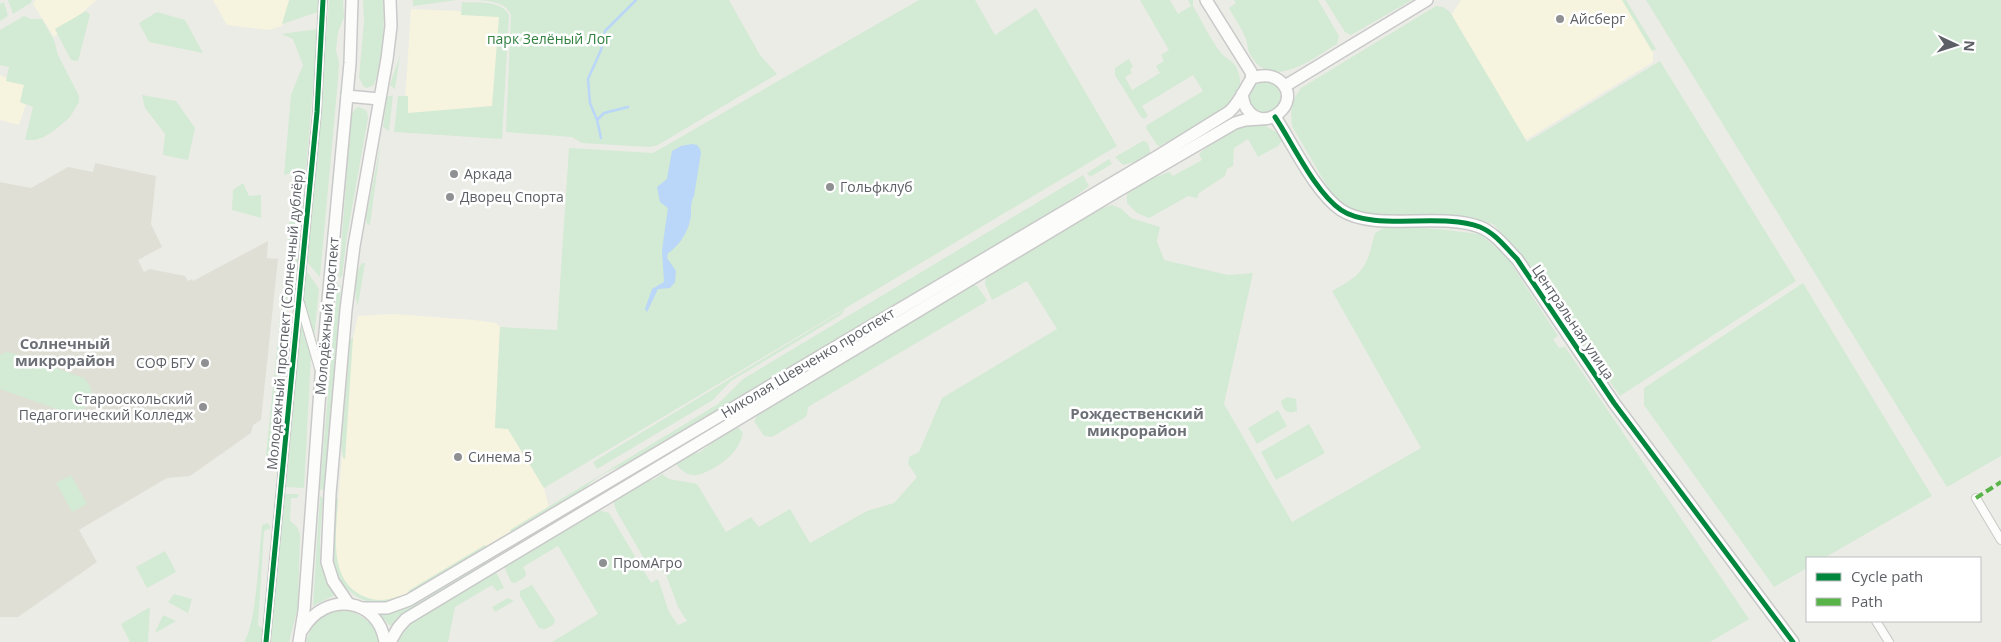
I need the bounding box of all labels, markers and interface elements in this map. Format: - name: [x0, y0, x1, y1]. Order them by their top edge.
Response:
- place label: Айсберг: [1570, 9, 1625, 28]
- marker: Айсберг: [1554, 13, 1566, 25]
- north arrow: [1931, 20, 1981, 70]
- park label: парк Зелёный Лог: [487, 29, 611, 48]
- text: N: [1960, 40, 1979, 52]
- place label: Аркада: [464, 164, 512, 183]
- marker: Аркада: [448, 168, 460, 180]
- street label: Молодежный проспект (Солнечный дублёр): [262, 169, 307, 471]
- place label: Гольфклуб: [840, 177, 913, 196]
- marker: Гольфклуб: [824, 181, 836, 193]
- place label: Дворец Спорта: [460, 187, 564, 206]
- marker: Дворец Спорта: [444, 191, 456, 203]
- street label: Молодёжный проспект: [310, 236, 343, 396]
- street label: Центральная улица: [1528, 261, 1619, 383]
- street label: Николая Шевченко проспект: [717, 303, 899, 422]
- district label: Солнечный микрорайон: [15, 333, 115, 370]
- place label: СОФ БГУ: [136, 353, 195, 372]
- marker: СОФ БГУ: [199, 357, 211, 369]
- place label: Старооскольский Педагогический Колледж: [19, 389, 194, 424]
- marker: Старооскольский Педагогический Колледж: [197, 401, 209, 413]
- district label: Рождественский микрорайон: [1070, 403, 1204, 440]
- place label: Синема 5: [468, 447, 532, 466]
- marker: Синема 5: [452, 451, 464, 463]
- place label: ПромАгро: [613, 553, 682, 572]
- marker: ПромАгро: [597, 557, 609, 569]
- legend: [1806, 557, 1981, 622]
- text: Cycle path: [1851, 566, 1923, 586]
- text: Path: [1851, 591, 1883, 611]

